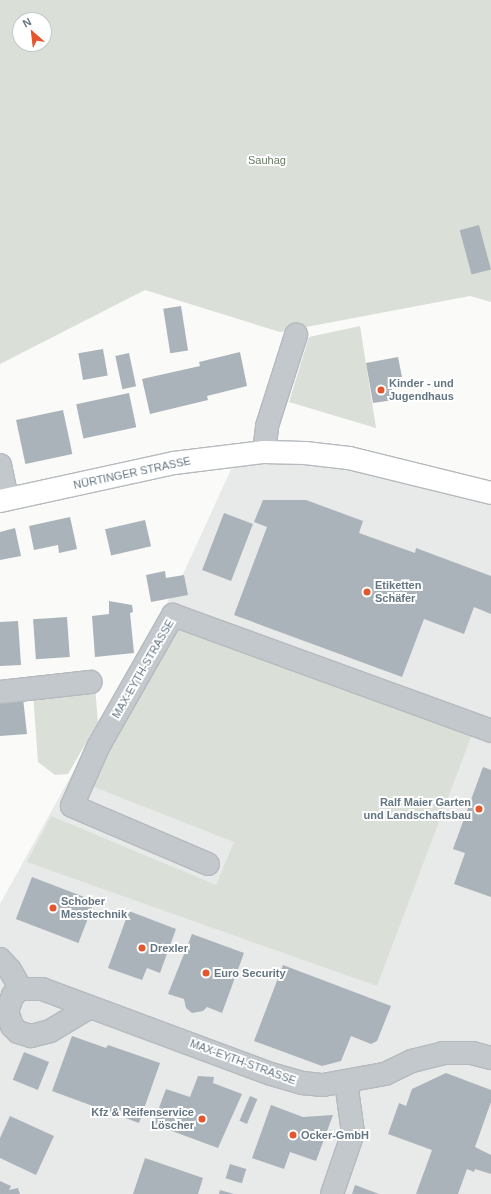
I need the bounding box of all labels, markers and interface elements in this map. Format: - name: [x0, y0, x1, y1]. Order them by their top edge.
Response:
- north arrow: [12, 12, 52, 52]
- text: N: [21, 15, 33, 29]
- park label: Sauhag: [248, 153, 286, 167]
- place label: Kinder - und Jugendhaus: [389, 377, 454, 403]
- marker: Kinder - und Jugendhaus: [376, 385, 386, 395]
- street label: NÜRTINGER STRASSE: [72, 454, 192, 492]
- place label: Etiketten Schäfer: [375, 579, 421, 605]
- marker: Etiketten Schäfer: [362, 587, 372, 597]
- street label: MAX-EYTH-STRASSE: [109, 617, 177, 721]
- place label: Ralf Maier Garten und Landschaftsbau: [363, 796, 471, 822]
- marker: Ralf Maier Garten und Landschaftsbau: [474, 804, 484, 814]
- place label: Schober Messtechnik: [61, 895, 127, 921]
- marker: Schober Messtechnik: [48, 903, 58, 913]
- place label: Drexler: [150, 941, 188, 955]
- marker: Drexler: [137, 943, 147, 953]
- place label: Euro Security: [214, 966, 286, 980]
- marker: Euro Security: [201, 968, 211, 978]
- street label: MAX-EYTH-STRASSE: [188, 1037, 298, 1087]
- place label: Kfz & Reifenservice Löscher: [91, 1106, 194, 1132]
- marker: Kfz & Reifenservice Löscher: [197, 1114, 207, 1124]
- place label: Ocker-GmbH: [301, 1128, 369, 1142]
- marker: Ocker-GmbH: [288, 1130, 298, 1140]

